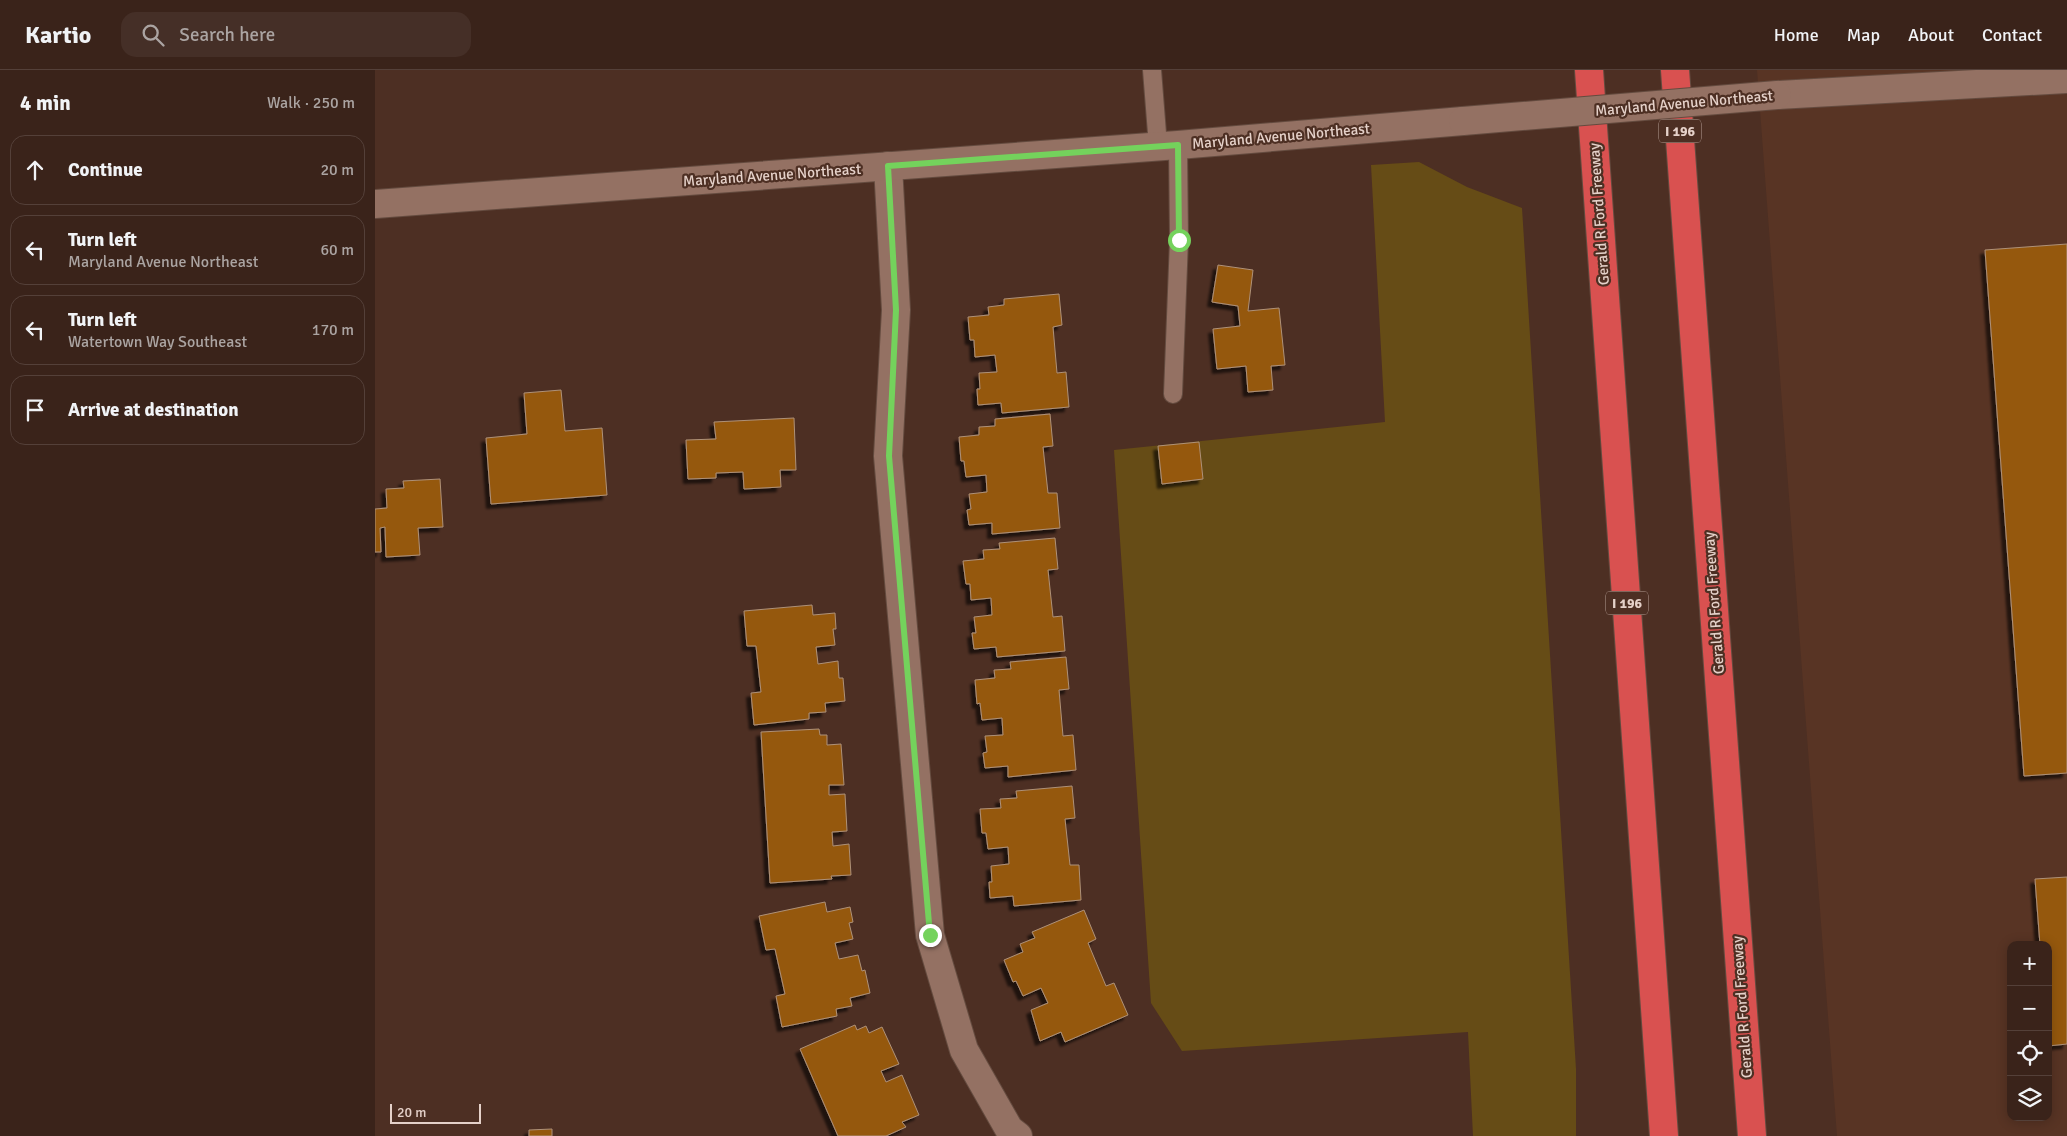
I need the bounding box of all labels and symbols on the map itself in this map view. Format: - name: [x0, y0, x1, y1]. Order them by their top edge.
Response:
- street label: Maryland Avenue Northeast: [1594, 86, 1774, 120]
- street label: Maryland Avenue Northeast: [1191, 119, 1371, 153]
- road number: I 196: [1659, 119, 1701, 142]
- street label: Gerald R Ford Freeway: [1585, 142, 1613, 286]
- street label: Maryland Avenue Northeast: [682, 160, 862, 190]
- route start: [1168, 229, 1191, 252]
- street label: Gerald R Ford Freeway: [1700, 531, 1728, 675]
- road number: I 196: [1606, 592, 1648, 614]
- route end: [919, 924, 942, 947]
- street label: Gerald R Ford Freeway: [1728, 935, 1756, 1079]
- scale bar: [390, 1101, 481, 1124]

